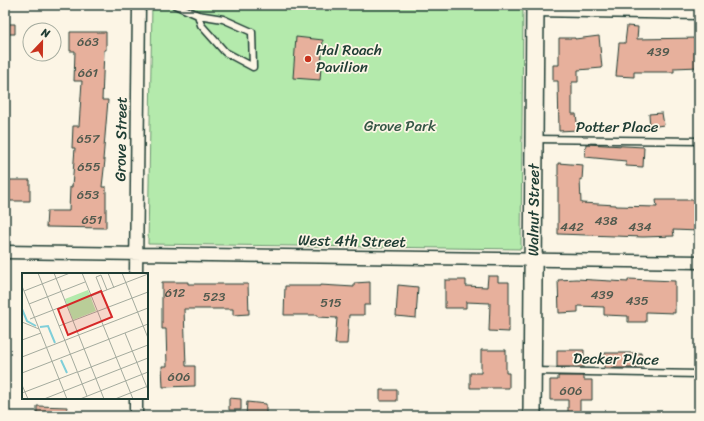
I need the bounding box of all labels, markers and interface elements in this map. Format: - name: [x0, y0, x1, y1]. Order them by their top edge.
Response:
- north arrow: [22, 22, 62, 62]
- text: N: [38, 23, 53, 44]
- house number: 663: [77, 30, 99, 53]
- place label: Hal Roach Pavilion: [316, 37, 382, 80]
- house number: 439: [646, 40, 670, 63]
- marker: Hal Roach Pavilion: [303, 54, 313, 64]
- house number: 661: [78, 61, 99, 84]
- street label: Grove Street: [107, 96, 135, 182]
- park label: Grove Park: [364, 113, 437, 139]
- street label: Potter Place: [576, 114, 659, 140]
- house number: 657: [77, 127, 101, 150]
- house number: 655: [77, 155, 101, 178]
- street label: Walnut Street: [520, 163, 547, 256]
- house number: 653: [77, 183, 99, 206]
- house number: 651: [82, 208, 103, 231]
- house number: 438: [594, 209, 618, 232]
- house number: 442: [560, 215, 584, 238]
- house number: 434: [628, 215, 652, 238]
- street label: West 4th Street: [298, 227, 407, 255]
- inset map: [22, 273, 148, 399]
- house number: 612: [165, 281, 186, 304]
- house number: 439: [590, 283, 614, 306]
- house number: 523: [203, 285, 225, 308]
- house number: 435: [625, 289, 649, 312]
- house number: 515: [320, 291, 342, 314]
- street label: Decker Place: [573, 345, 660, 373]
- house number: 606: [168, 365, 190, 388]
- house number: 606: [560, 379, 582, 402]

